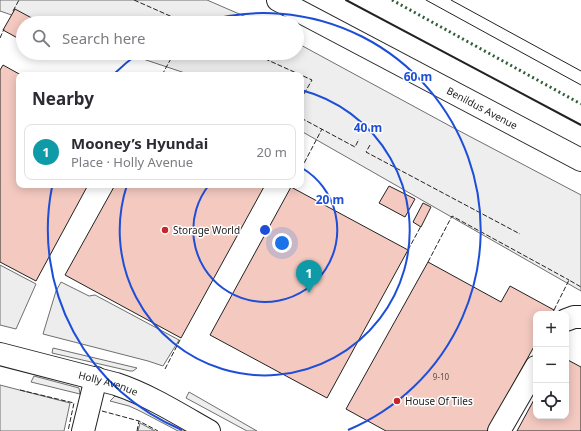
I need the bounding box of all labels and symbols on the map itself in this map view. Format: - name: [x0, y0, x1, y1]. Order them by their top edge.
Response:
- text: 60 m: [404, 68, 432, 85]
- street label: Benildus Avenue: [444, 83, 521, 133]
- text: 40 m: [354, 119, 382, 136]
- text: 20 m: [316, 191, 344, 208]
- place label: Storage World: [173, 223, 240, 237]
- centre of rings: [258, 223, 272, 237]
- marker: Storage World: [160, 225, 170, 235]
- your location: [272, 233, 292, 253]
- pin: 1: [296, 260, 322, 293]
- street label: Holly Avenue: [77, 368, 140, 399]
- house number: 9-10: [433, 371, 450, 382]
- place label: House Of Tiles: [405, 394, 473, 408]
- marker: House Of Tiles: [392, 396, 402, 406]

